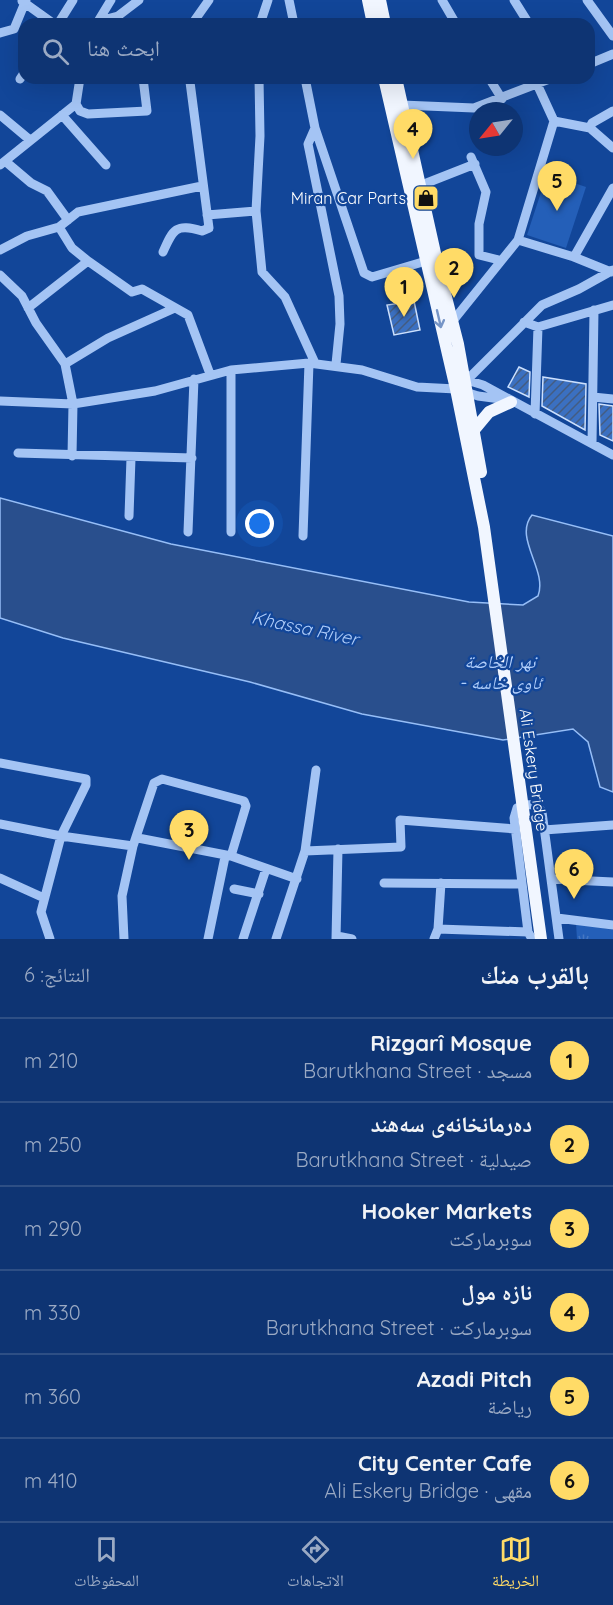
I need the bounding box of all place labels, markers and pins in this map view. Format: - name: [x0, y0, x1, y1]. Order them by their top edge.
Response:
- pin: 4: [394, 110, 432, 159]
- pin: 5: [538, 162, 576, 211]
- shop icon: Miran Car Parts: [411, 183, 441, 213]
- place label: Miran Car Parts: [291, 188, 406, 208]
- pin: 2: [434, 248, 474, 298]
- pin: 1: [384, 268, 424, 317]
- pin: 3: [170, 810, 208, 860]
- pin: 6: [554, 850, 594, 899]

